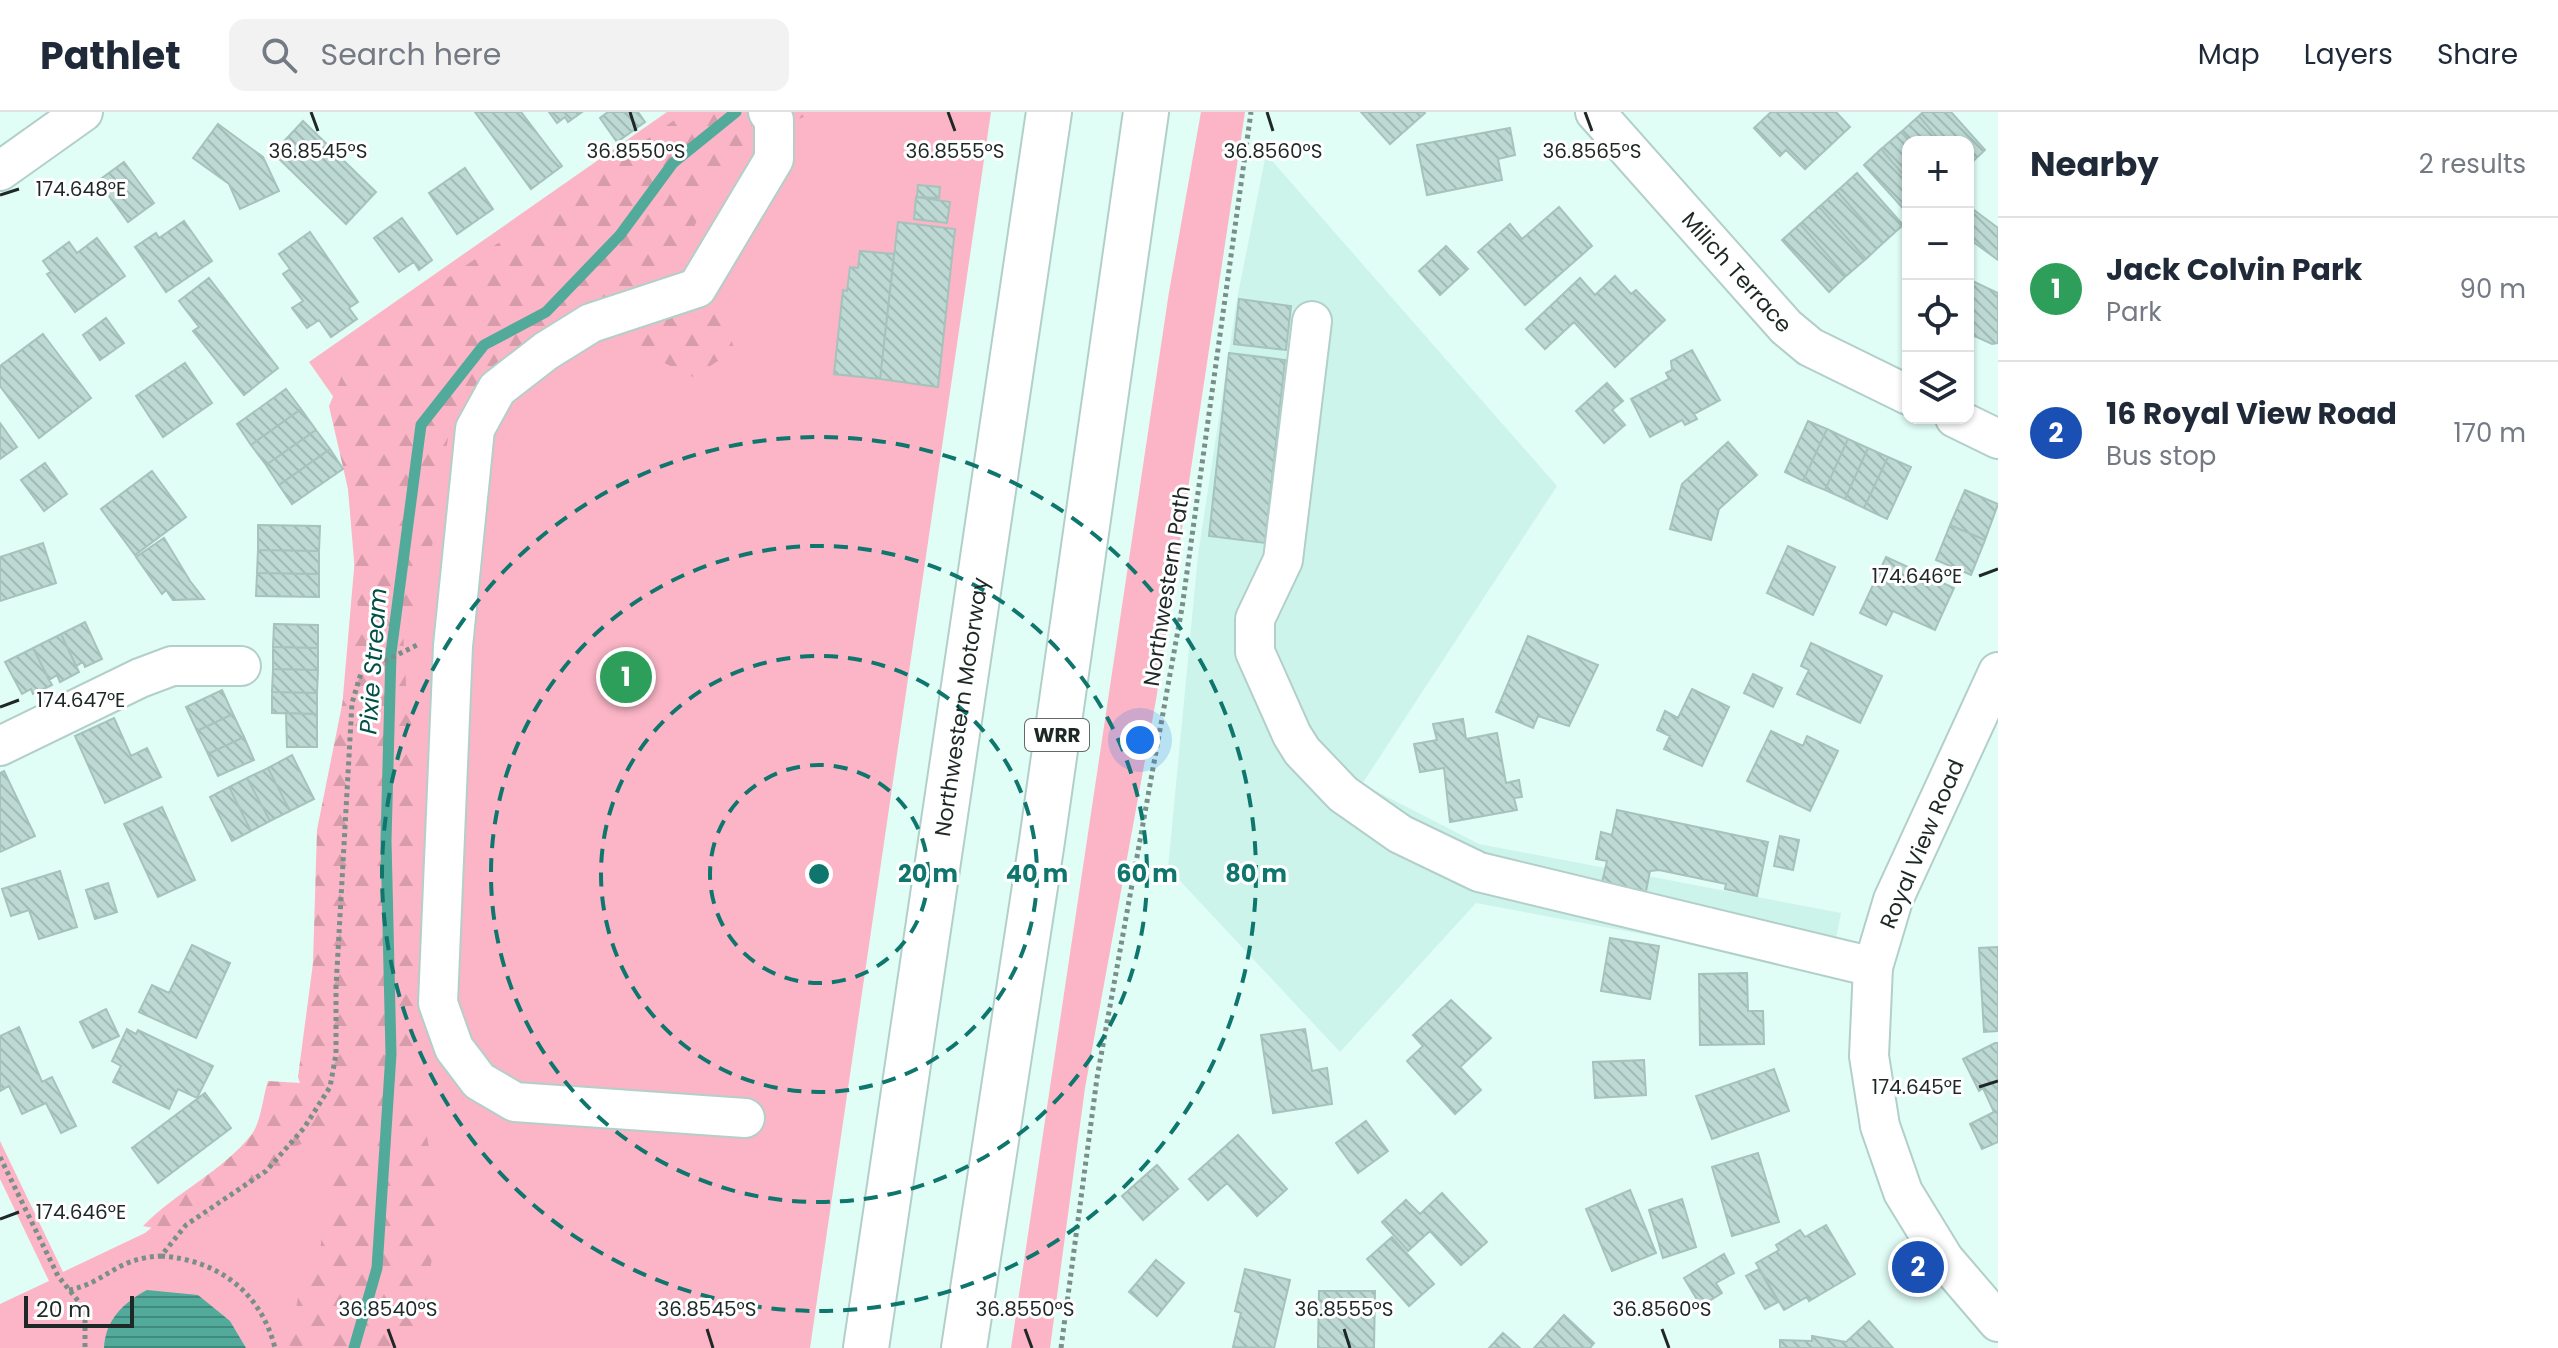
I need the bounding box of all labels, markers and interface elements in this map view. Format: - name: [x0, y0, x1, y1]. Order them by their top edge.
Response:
- search box: [229, 19, 789, 91]
- text: Pathlet: [40, 29, 181, 82]
- icon: search: [257, 33, 301, 77]
- text: Search here: [321, 33, 501, 76]
- text: Map: [2198, 35, 2260, 74]
- text: Layers: [2304, 35, 2393, 74]
- text: Share: [2437, 35, 2518, 74]
- map controls: [1902, 136, 1974, 424]
- button: +: [1902, 136, 1974, 208]
- text: 36.8545°S: [269, 137, 367, 165]
- text: 36.8550°S: [587, 137, 685, 165]
- text: 36.8555°S: [906, 137, 1004, 165]
- text: 36.8560°S: [1223, 137, 1323, 165]
- text: 36.8565°S: [1542, 137, 1642, 165]
- text: Nearby: [2030, 140, 2159, 188]
- text: 2 results: [2419, 146, 2526, 182]
- text: 174.648°E: [36, 175, 126, 203]
- street label: Milich Terrace: [1675, 205, 1799, 339]
- button: −: [1902, 208, 1974, 280]
- text: Jack Colvin Park: [2106, 248, 2362, 291]
- text: 1: [2051, 271, 2061, 307]
- text: 90 m: [2460, 271, 2526, 307]
- button: locate: [1902, 280, 1974, 352]
- text: Park: [2106, 294, 2162, 330]
- button: layers: [1902, 352, 1974, 424]
- text: 16 Royal View Road: [2106, 392, 2397, 435]
- text: 2: [2049, 415, 2063, 451]
- text: 170 m: [2453, 415, 2526, 451]
- text: Bus stop: [2106, 438, 2216, 474]
- street label: Northwestern Path: [1136, 484, 1198, 688]
- text: 174.646°E: [1872, 562, 1962, 590]
- street label: Northwestern Motorway: [926, 575, 995, 839]
- water label: Pixie Stream: [351, 587, 395, 735]
- pin: 1: [600, 647, 652, 707]
- text: 174.647°E: [37, 686, 125, 714]
- road number: WRR: [1025, 719, 1089, 751]
- your location: [1120, 720, 1160, 760]
- street label: Royal View Road: [1872, 755, 1972, 933]
- text: 20 m: [898, 857, 958, 890]
- text: 40 m: [1006, 857, 1068, 890]
- text: 60 m: [1116, 857, 1178, 890]
- text: 80 m: [1225, 857, 1287, 890]
- centre of rings: [805, 860, 833, 888]
- text: 174.645°E: [1872, 1073, 1962, 1101]
- text: 174.646°E: [36, 1198, 126, 1226]
- pin: 2: [1892, 1237, 1944, 1297]
- scale bar: [24, 1292, 134, 1328]
- text: 20 m: [36, 1294, 91, 1325]
- text: 36.8540°S: [339, 1295, 437, 1323]
- text: 36.8545°S: [658, 1295, 756, 1323]
- text: 36.8550°S: [976, 1295, 1074, 1323]
- text: 36.8555°S: [1295, 1295, 1393, 1323]
- text: 36.8560°S: [1612, 1295, 1712, 1323]

